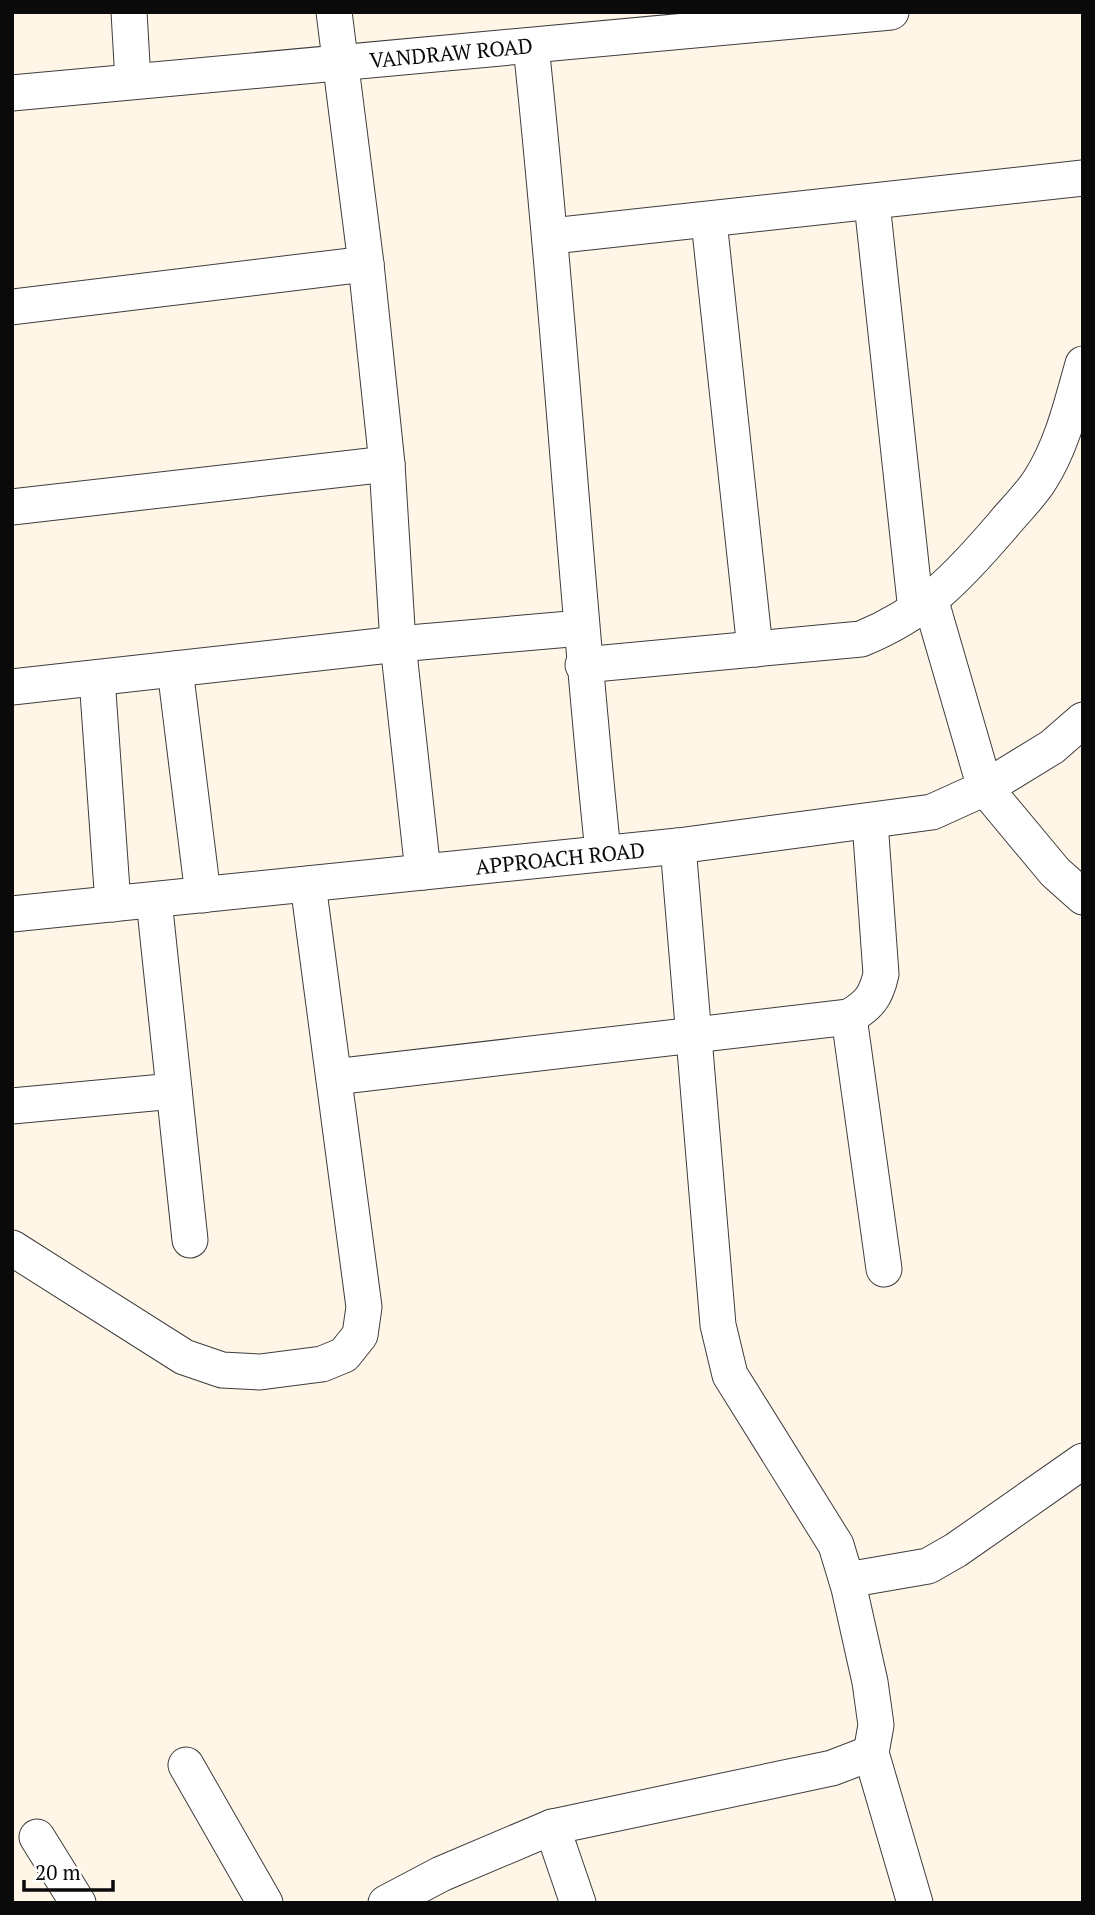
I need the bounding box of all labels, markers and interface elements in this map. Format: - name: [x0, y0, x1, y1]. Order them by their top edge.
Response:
- street label: VANDRAW ROAD: [368, 31, 534, 74]
- street label: APPROACH ROAD: [474, 835, 646, 881]
- scale bar: [24, 1848, 114, 1892]
- text: 20 m: [35, 1858, 81, 1886]

